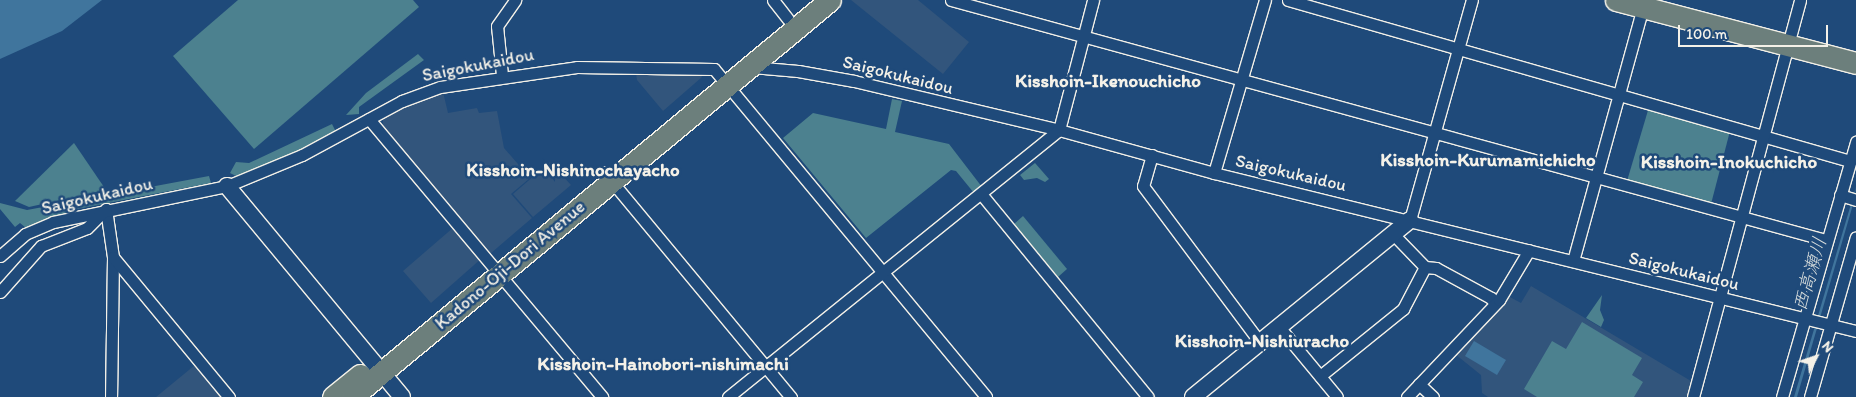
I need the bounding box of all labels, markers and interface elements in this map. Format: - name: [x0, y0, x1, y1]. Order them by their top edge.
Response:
- scale bar: [1681, 15, 1831, 47]
- text: 100 m: [1686, 25, 1727, 43]
- street label: Saigokukaidou: [420, 44, 536, 86]
- street label: Saigokukaidou: [840, 51, 956, 99]
- district label: Kisshoin-Ikenouchicho: [1015, 70, 1201, 92]
- district label: Kisshoin-Kurumamichicho: [1380, 149, 1596, 171]
- street label: Saigokukaidou: [1233, 150, 1349, 196]
- district label: Kisshoin-Inokuchicho: [1641, 151, 1817, 173]
- district label: Kisshoin-Nishinochayacho: [466, 159, 680, 181]
- street label: Saigokukaidou: [39, 173, 155, 219]
- street label: Kadono-Oji-Dori Avenue: [431, 196, 589, 334]
- water label: 西高瀬川: [1789, 234, 1831, 314]
- street label: Saigokukaidou: [1626, 247, 1742, 295]
- district label: Kisshoin-Nishiuracho: [1175, 330, 1349, 352]
- north arrow: [1791, 332, 1841, 382]
- text: N: [1818, 338, 1837, 356]
- district label: Kisshoin-Hainobori-nishimachi: [537, 353, 789, 375]

